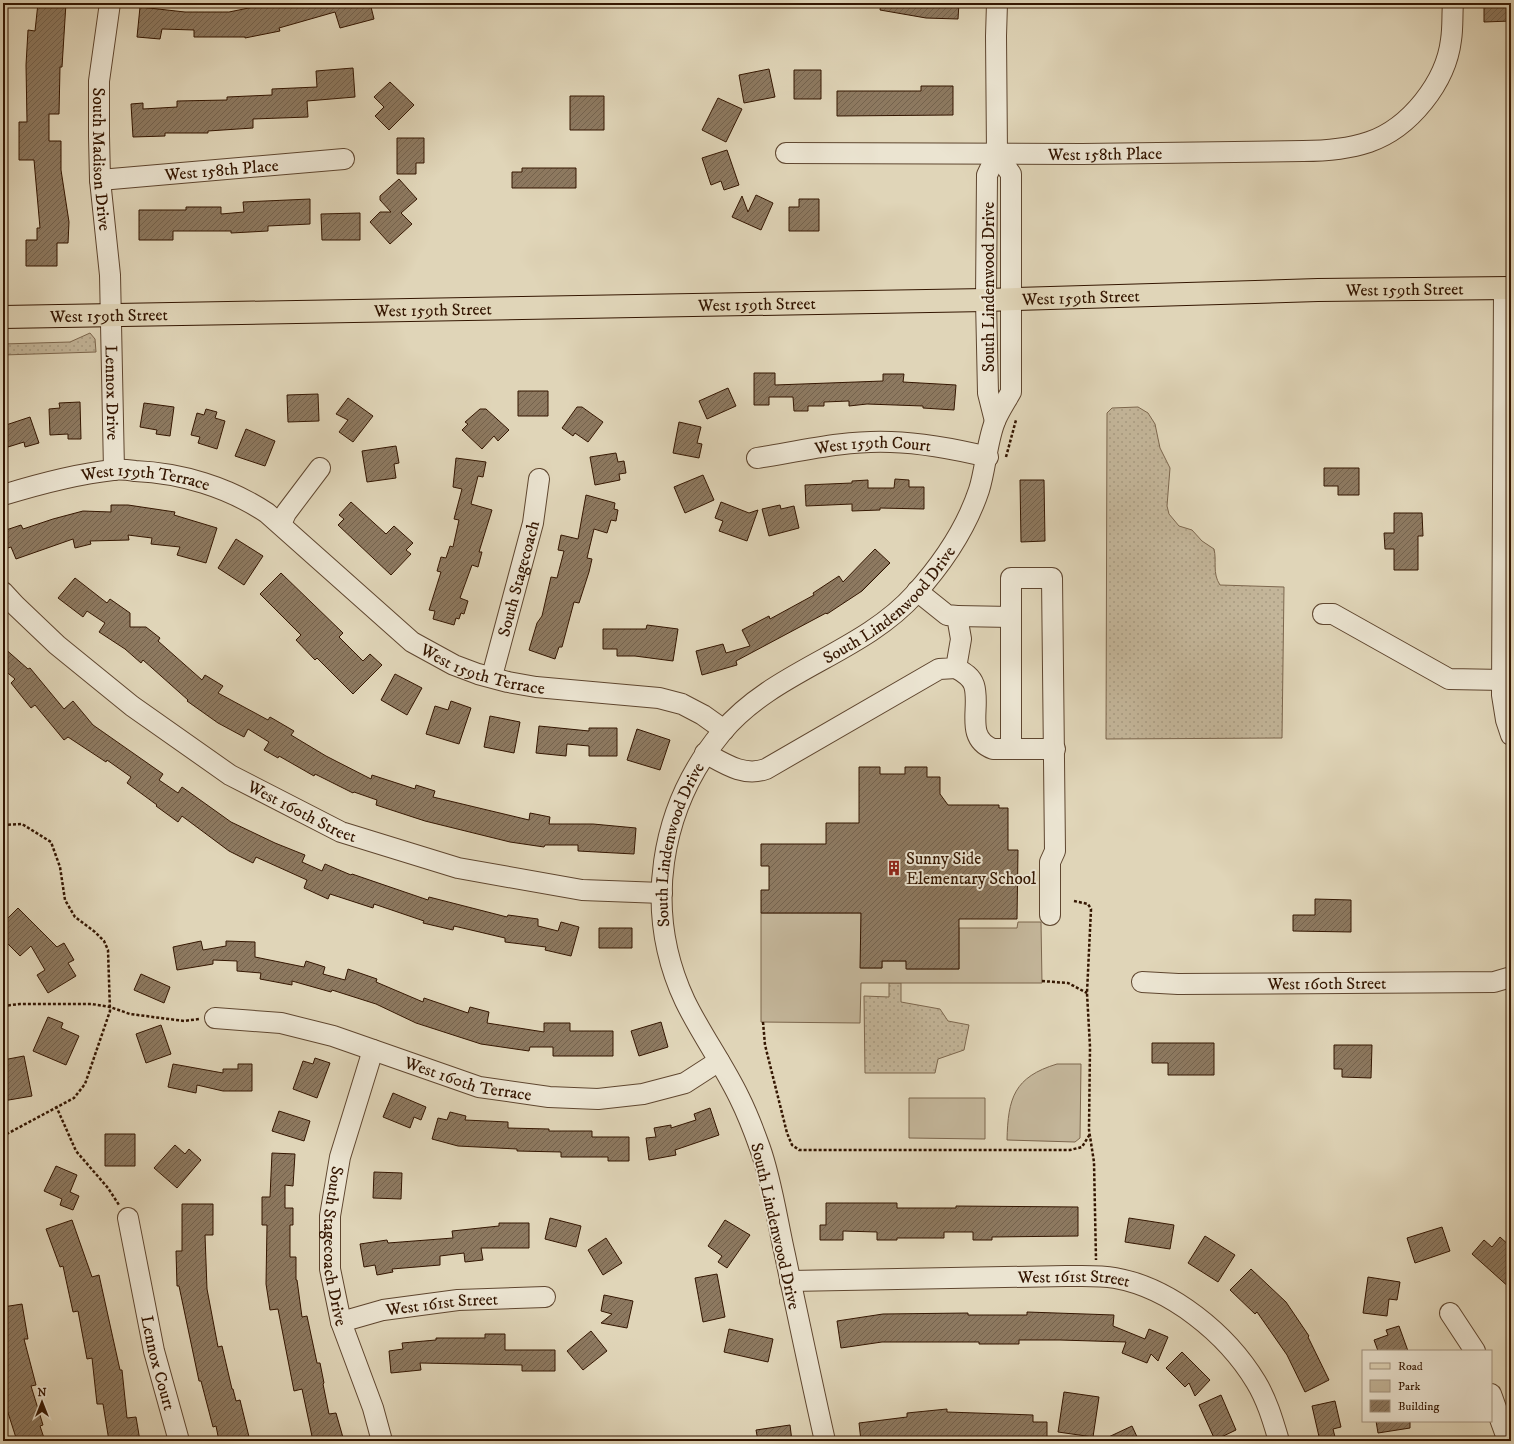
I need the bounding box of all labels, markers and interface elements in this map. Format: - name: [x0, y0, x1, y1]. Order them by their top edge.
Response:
- street label: South Madison Drive: [87, 87, 115, 232]
- street label: West 158th Place: [1047, 143, 1162, 166]
- street label: West 158th Place: [163, 155, 279, 186]
- street label: South Lindenwood Drive: [978, 202, 1000, 372]
- street label: West 159th Street: [1345, 278, 1464, 302]
- street label: West 159th Street: [1021, 285, 1141, 311]
- street label: West 159th Street: [697, 293, 817, 317]
- street label: West 159th Street: [373, 299, 493, 323]
- street label: West 159th Street: [49, 304, 169, 328]
- street label: Lennox Drive: [99, 345, 123, 441]
- street label: West 159th Court: [812, 432, 933, 460]
- street label: West 159th Terrace: [79, 460, 213, 496]
- street label: South Stagecoach: [493, 518, 545, 639]
- street label: South Lindenwood Drive: [819, 542, 961, 669]
- street label: West 159th Terrace: [416, 638, 546, 700]
- street label: South Lindenwood Drive: [652, 759, 710, 928]
- street label: West 160th Street: [243, 775, 359, 848]
- place label: Sunny Side Elementary School: [906, 848, 1036, 890]
- building icon: Sunny Side Elementary School: [885, 859, 903, 877]
- street label: West 160th Street: [1266, 973, 1387, 995]
- street label: West 160th Terrace: [400, 1051, 533, 1106]
- street label: South Lindenwood Drive: [745, 1141, 805, 1312]
- street label: South Stagecoach Drive: [318, 1164, 352, 1330]
- street label: West 161st Street: [1016, 1266, 1133, 1293]
- street label: West 161st Street: [384, 1289, 499, 1322]
- street label: Lennox Court: [135, 1314, 180, 1413]
- legend: [1362, 1350, 1492, 1422]
- text: Road: [1398, 1359, 1423, 1374]
- text: Park: [1398, 1379, 1420, 1394]
- north arrow: [22, 1382, 62, 1422]
- text: N: [37, 1386, 47, 1400]
- text: Building: [1398, 1399, 1439, 1414]

